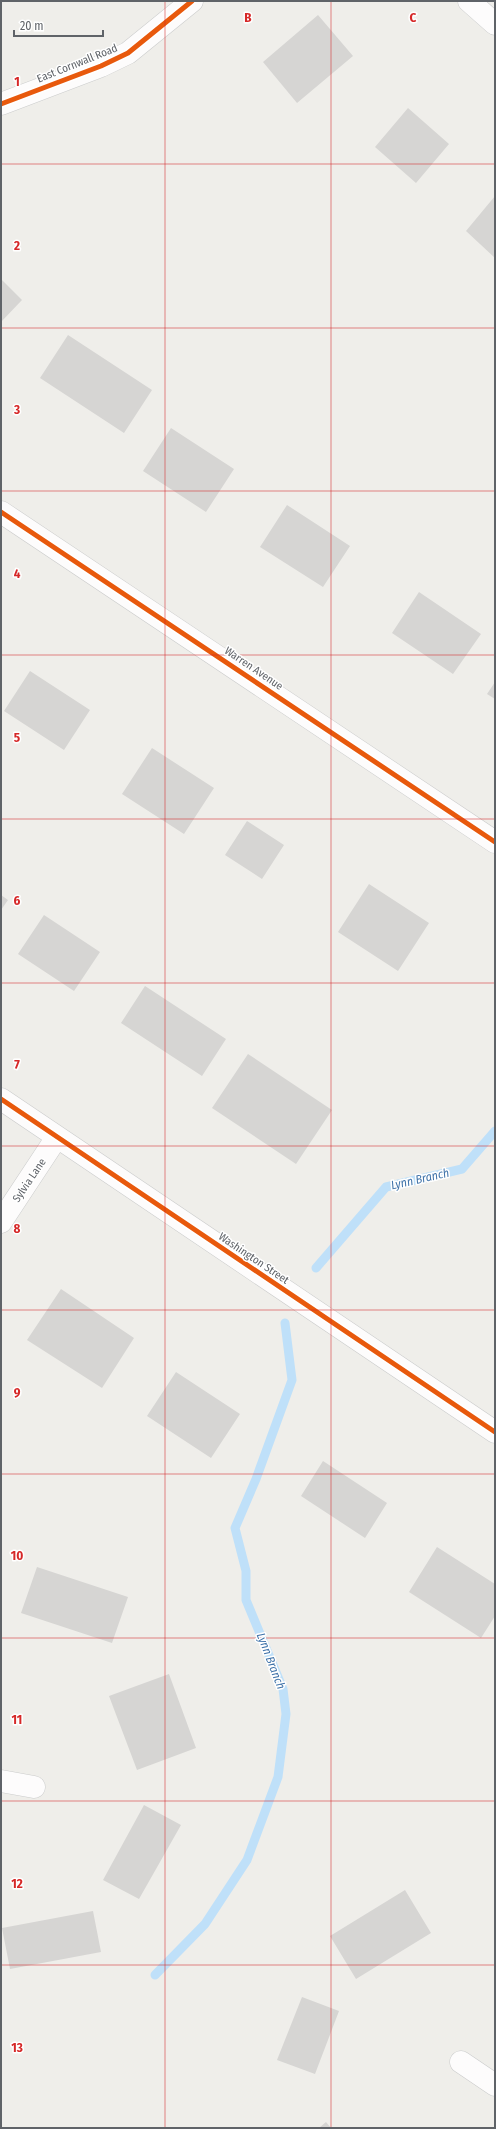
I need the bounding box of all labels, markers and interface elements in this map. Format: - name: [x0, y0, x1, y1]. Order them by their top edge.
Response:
- text: B: [244, 10, 252, 25]
- text: C: [410, 10, 417, 25]
- scale bar: [14, 12, 103, 38]
- text: 20 m: [20, 19, 44, 33]
- street label: East Cornwall Road: [35, 41, 119, 86]
- text: 1: [14, 74, 20, 89]
- text: 2: [13, 238, 20, 253]
- text: 3: [13, 402, 20, 417]
- text: 4: [14, 566, 21, 581]
- street label: Warren Avenue: [222, 644, 285, 693]
- text: 5: [14, 730, 20, 745]
- text: 6: [14, 893, 21, 908]
- text: 7: [14, 1057, 20, 1072]
- street label: Sylvia Lane: [10, 1156, 49, 1205]
- water label: Lynn Branch: [389, 1165, 451, 1193]
- text: 8: [14, 1221, 21, 1236]
- street label: Washington Street: [216, 1230, 292, 1287]
- text: 9: [14, 1385, 21, 1400]
- text: 10: [11, 1548, 23, 1563]
- water label: Lynn Branch: [254, 1631, 288, 1691]
- text: 11: [12, 1712, 22, 1727]
- text: 12: [11, 1876, 23, 1891]
- text: 13: [11, 2040, 23, 2055]

